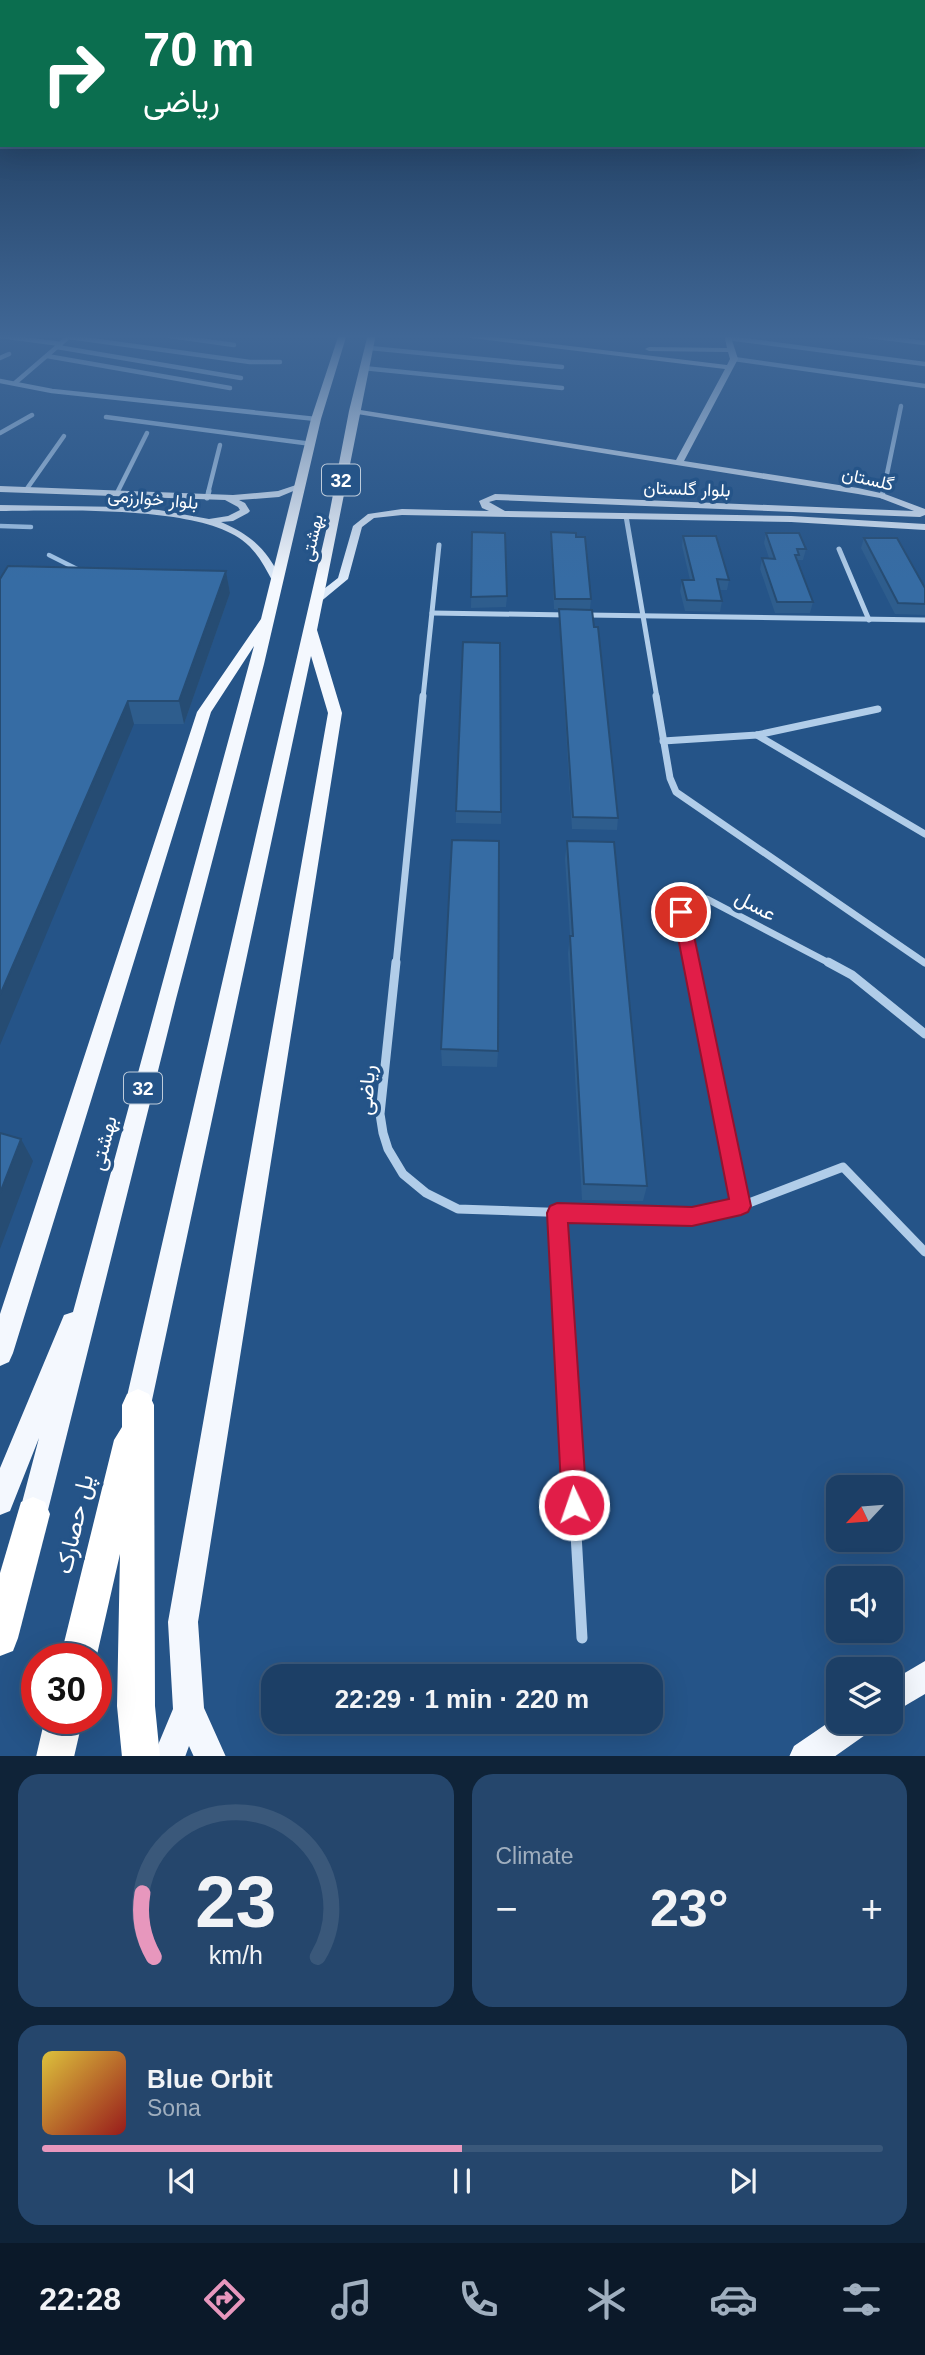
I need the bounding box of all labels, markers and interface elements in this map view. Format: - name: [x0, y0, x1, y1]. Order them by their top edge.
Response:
- text: 70 m: [143, 22, 255, 76]
- icon: right: [28, 28, 119, 119]
- text: ریاضی: [143, 83, 220, 119]
- street label: گلستان: [840, 463, 896, 495]
- road number: 32: [322, 464, 360, 495]
- street label: بلوار گلستان: [643, 477, 731, 502]
- street label: بلوار خوارزمی: [107, 485, 199, 514]
- street label: بهشتی: [297, 513, 328, 564]
- pin: [651, 882, 711, 942]
- street label: عسل: [731, 885, 780, 926]
- icon: arrive: [662, 893, 700, 931]
- street label: ریاضی: [353, 1064, 381, 1116]
- road number: 32: [124, 1072, 162, 1104]
- street label: بهشتى: [85, 1113, 123, 1173]
- position arrow: [537, 1468, 611, 1542]
- street label: پل حصارک: [49, 1472, 101, 1577]
- north arrow: [826, 1475, 903, 1552]
- map controls: [826, 1475, 903, 1734]
- button: sound: [826, 1566, 903, 1643]
- speed limit sign: 30: [21, 1643, 112, 1734]
- button: layers: [826, 1657, 903, 1734]
- text: 22:29 · 1 min · 220 m: [335, 1684, 589, 1714]
- text: Climate: [496, 1843, 573, 1869]
- text: 23: [195, 1861, 276, 1942]
- text: 23°: [650, 1879, 729, 1937]
- text: −: [496, 1888, 518, 1930]
- text: +: [861, 1888, 883, 1930]
- text: km/h: [209, 1940, 263, 1968]
- text: Blue Orbit: [147, 2064, 273, 2094]
- text: Sona: [147, 2095, 201, 2121]
- icon: previous: [163, 2162, 201, 2200]
- icon: pause: [443, 2162, 481, 2200]
- icon: next: [724, 2162, 762, 2200]
- icon: directions: [200, 2275, 249, 2324]
- icon: music: [327, 2275, 376, 2324]
- icon: phone: [454, 2275, 503, 2324]
- icon: climate: [582, 2275, 631, 2324]
- icon: car: [709, 2275, 758, 2324]
- icon: filters: [837, 2275, 886, 2324]
- text: 22:28: [39, 2281, 121, 2317]

